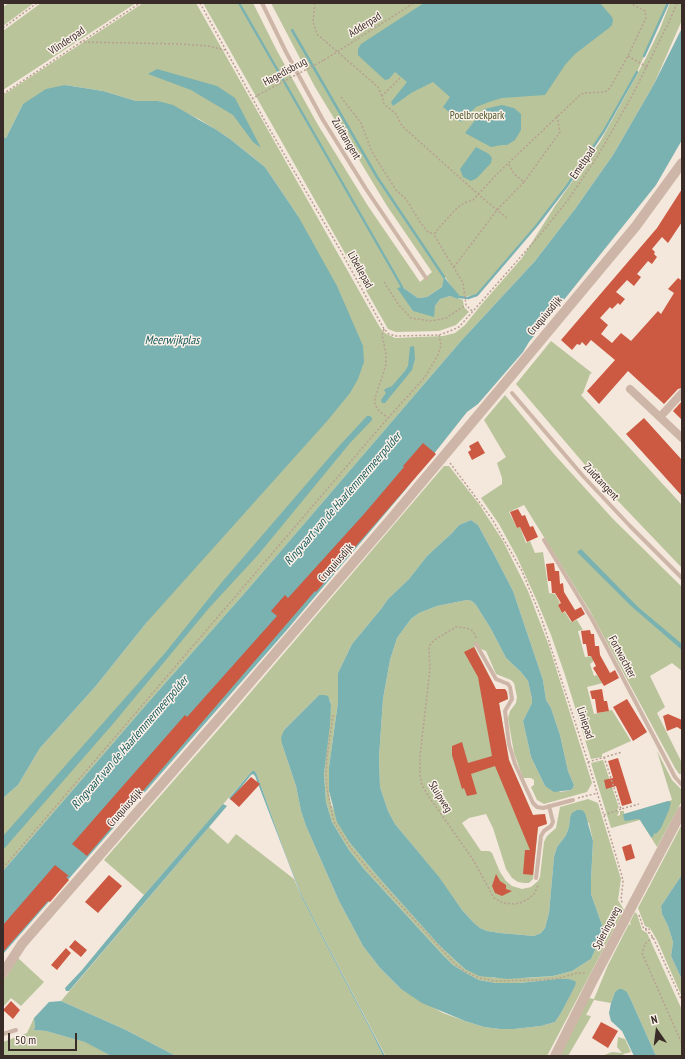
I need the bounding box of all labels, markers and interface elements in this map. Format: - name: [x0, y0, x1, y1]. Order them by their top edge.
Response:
- street label: Adderpad: [346, 10, 384, 40]
- street label: Vlinderpad: [46, 24, 88, 58]
- street label: Hagedisbrug: [261, 55, 309, 89]
- park label: Poelbroekpark: [450, 109, 504, 123]
- street label: Zuidtangent: [329, 116, 363, 162]
- street label: Emeltpad: [567, 144, 599, 182]
- street label: Libellepad: [345, 249, 375, 291]
- street label: Cruquiusdijk: [525, 294, 565, 338]
- water label: Meerwijkplas: [145, 334, 199, 348]
- water label: Ringvaart van de Haarlemmermeerpolder: [281, 430, 405, 568]
- street label: Zuidtangent: [580, 461, 622, 503]
- street label: Cruquiusdijk: [316, 541, 356, 585]
- street label: Fortwachter: [605, 634, 639, 680]
- water label: Ringvaart van de Haarlemmermeerpolder: [68, 674, 192, 812]
- street label: Liniepad: [574, 705, 596, 741]
- street label: Sluipweg: [425, 779, 455, 815]
- street label: Cruquiusdijk: [104, 786, 146, 830]
- street label: Spieringweg: [590, 904, 624, 952]
- north arrow: [637, 1011, 677, 1051]
- text: N: [650, 1012, 659, 1027]
- scale bar: [10, 1025, 79, 1051]
- text: 50 m: [15, 1032, 36, 1047]

